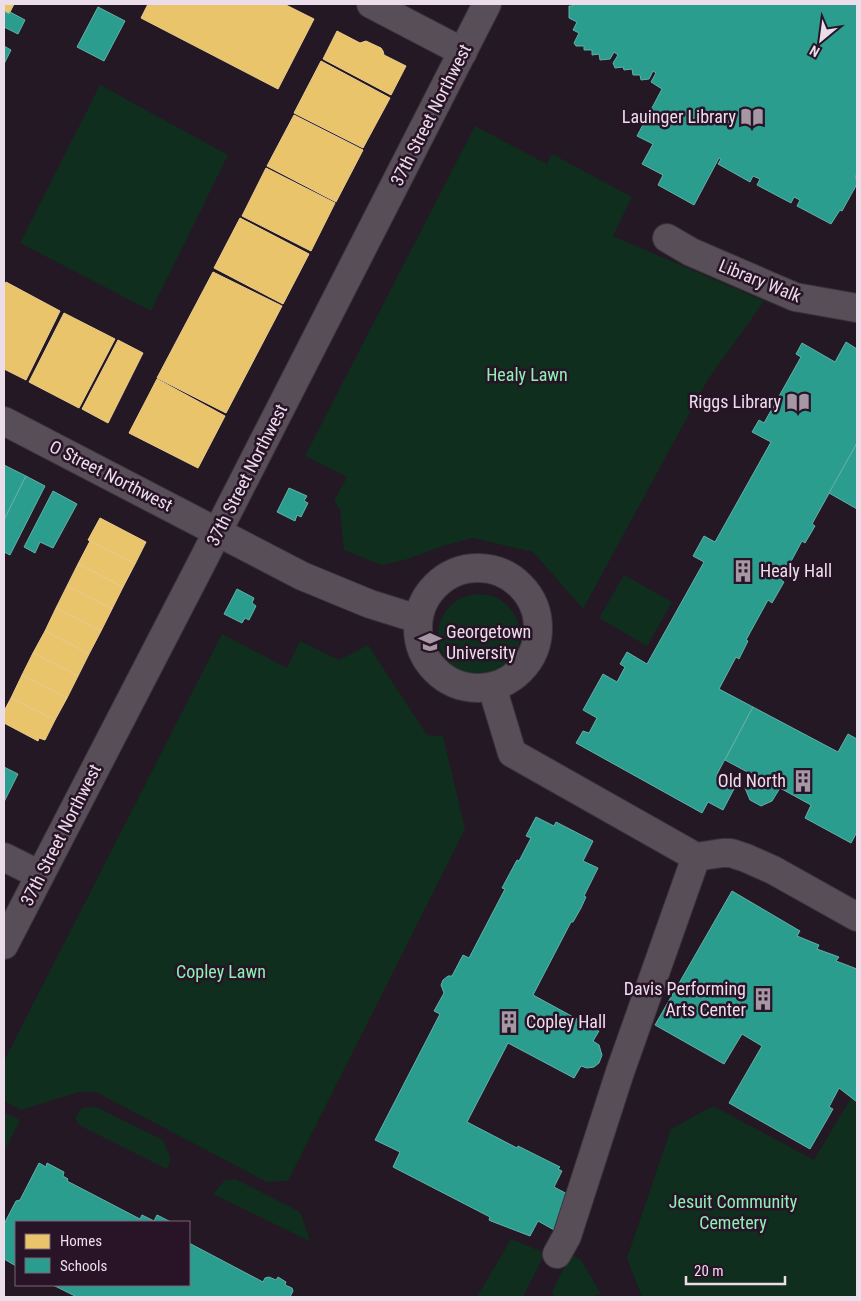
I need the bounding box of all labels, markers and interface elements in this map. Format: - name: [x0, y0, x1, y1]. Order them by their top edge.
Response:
- north arrow: [796, 15, 846, 65]
- street label: 37th Street Northwest: [386, 40, 475, 189]
- text: N: [807, 42, 822, 60]
- library icon: Lauinger Library: [739, 104, 765, 130]
- place label: Lauinger Library: [622, 106, 736, 127]
- street label: Library Walk: [716, 255, 804, 307]
- park label: Healy Lawn: [486, 364, 568, 385]
- library icon: Riggs Library: [785, 389, 811, 415]
- place label: Riggs Library: [689, 391, 781, 412]
- street label: 37th Street Northwest: [202, 400, 291, 549]
- street label: O Street Northwest: [46, 436, 176, 516]
- building icon: Healy Hall: [730, 558, 756, 584]
- place label: Healy Hall: [760, 560, 832, 581]
- place label: Georgetown University: [446, 621, 531, 663]
- school or university icon: Georgetown University: [417, 629, 443, 655]
- street label: 37th Street Northwest: [16, 760, 105, 909]
- building icon: Old North: [790, 768, 816, 794]
- place label: Old North: [718, 770, 786, 791]
- park label: Copley Lawn: [176, 961, 266, 982]
- place label: Davis Performing Arts Center: [624, 978, 747, 1020]
- building icon: Davis Performing Arts Center: [750, 986, 776, 1012]
- building icon: Copley Hall: [496, 1009, 522, 1035]
- place label: Copley Hall: [526, 1011, 606, 1032]
- park label: Jesuit Community Cemetery: [669, 1191, 798, 1233]
- legend: [15, 1221, 190, 1286]
- text: Homes: [60, 1232, 102, 1250]
- scale bar: [686, 1254, 785, 1286]
- text: Schools: [60, 1257, 107, 1275]
- text: 20 m: [694, 1262, 724, 1280]

